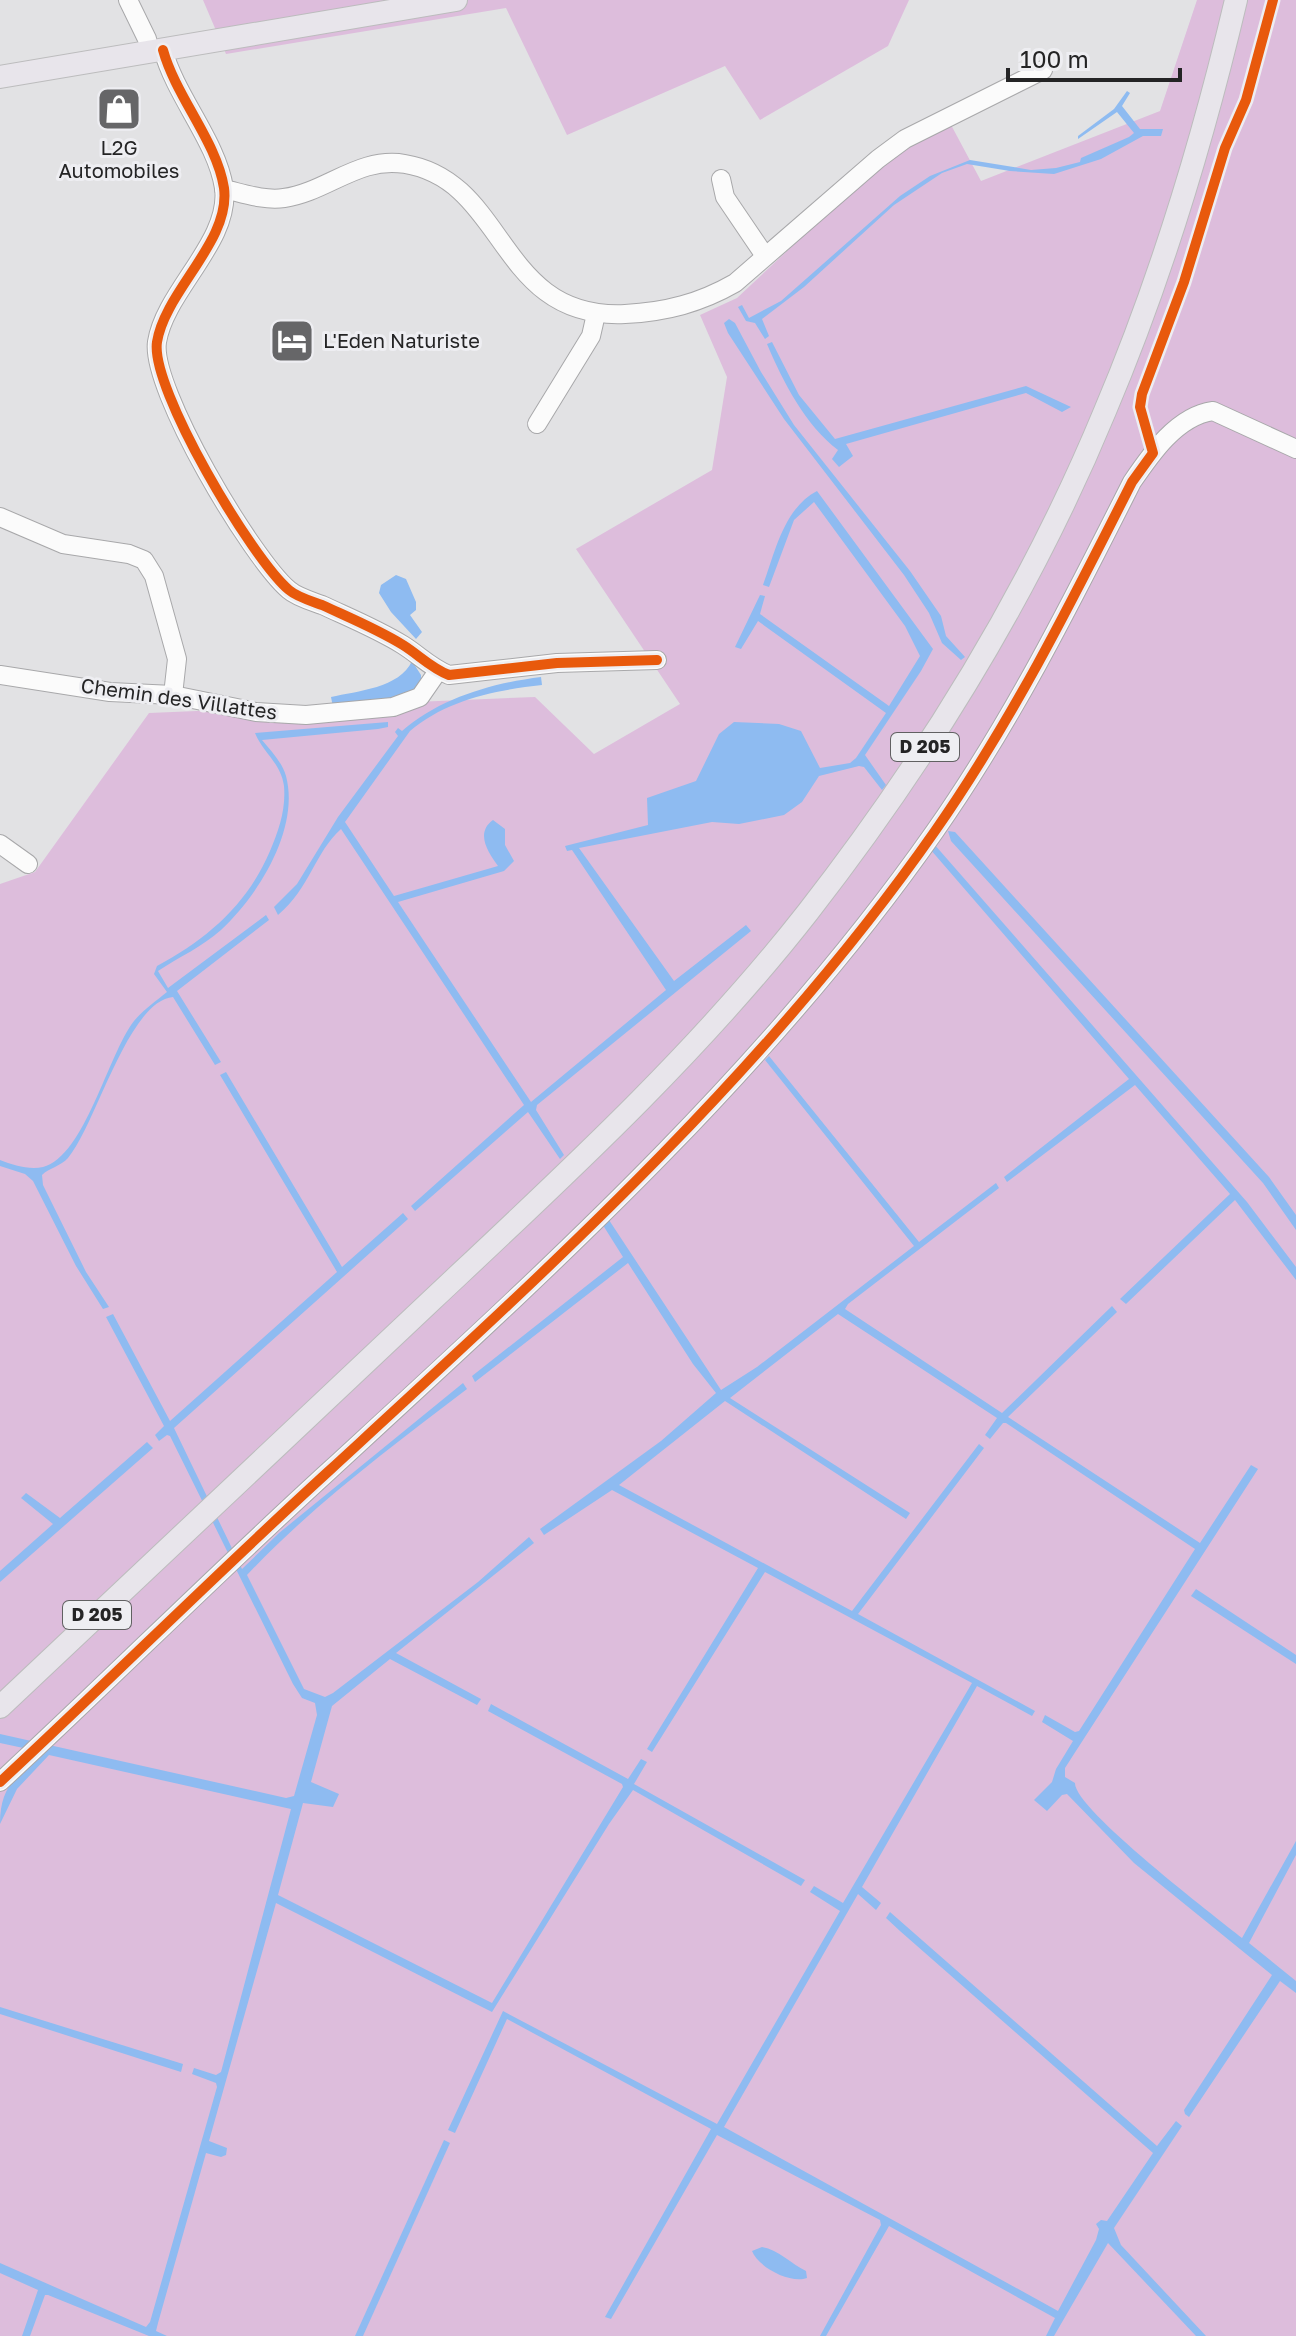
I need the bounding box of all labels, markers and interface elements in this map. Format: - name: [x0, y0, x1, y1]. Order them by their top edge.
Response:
- scale bar: [1008, 32, 1180, 82]
- text: 100 m: [1020, 44, 1089, 73]
- shop icon: L2G Automobiles: [95, 85, 143, 133]
- place label: L2G Automobiles: [59, 135, 179, 182]
- hotel icon: L'Eden Naturiste: [268, 317, 316, 365]
- place label: L'Eden Naturiste: [323, 328, 480, 352]
- street label: Chemin des Villattes: [79, 672, 279, 724]
- road number: D 205: [891, 733, 959, 761]
- road number: D 205: [63, 1601, 131, 1629]

